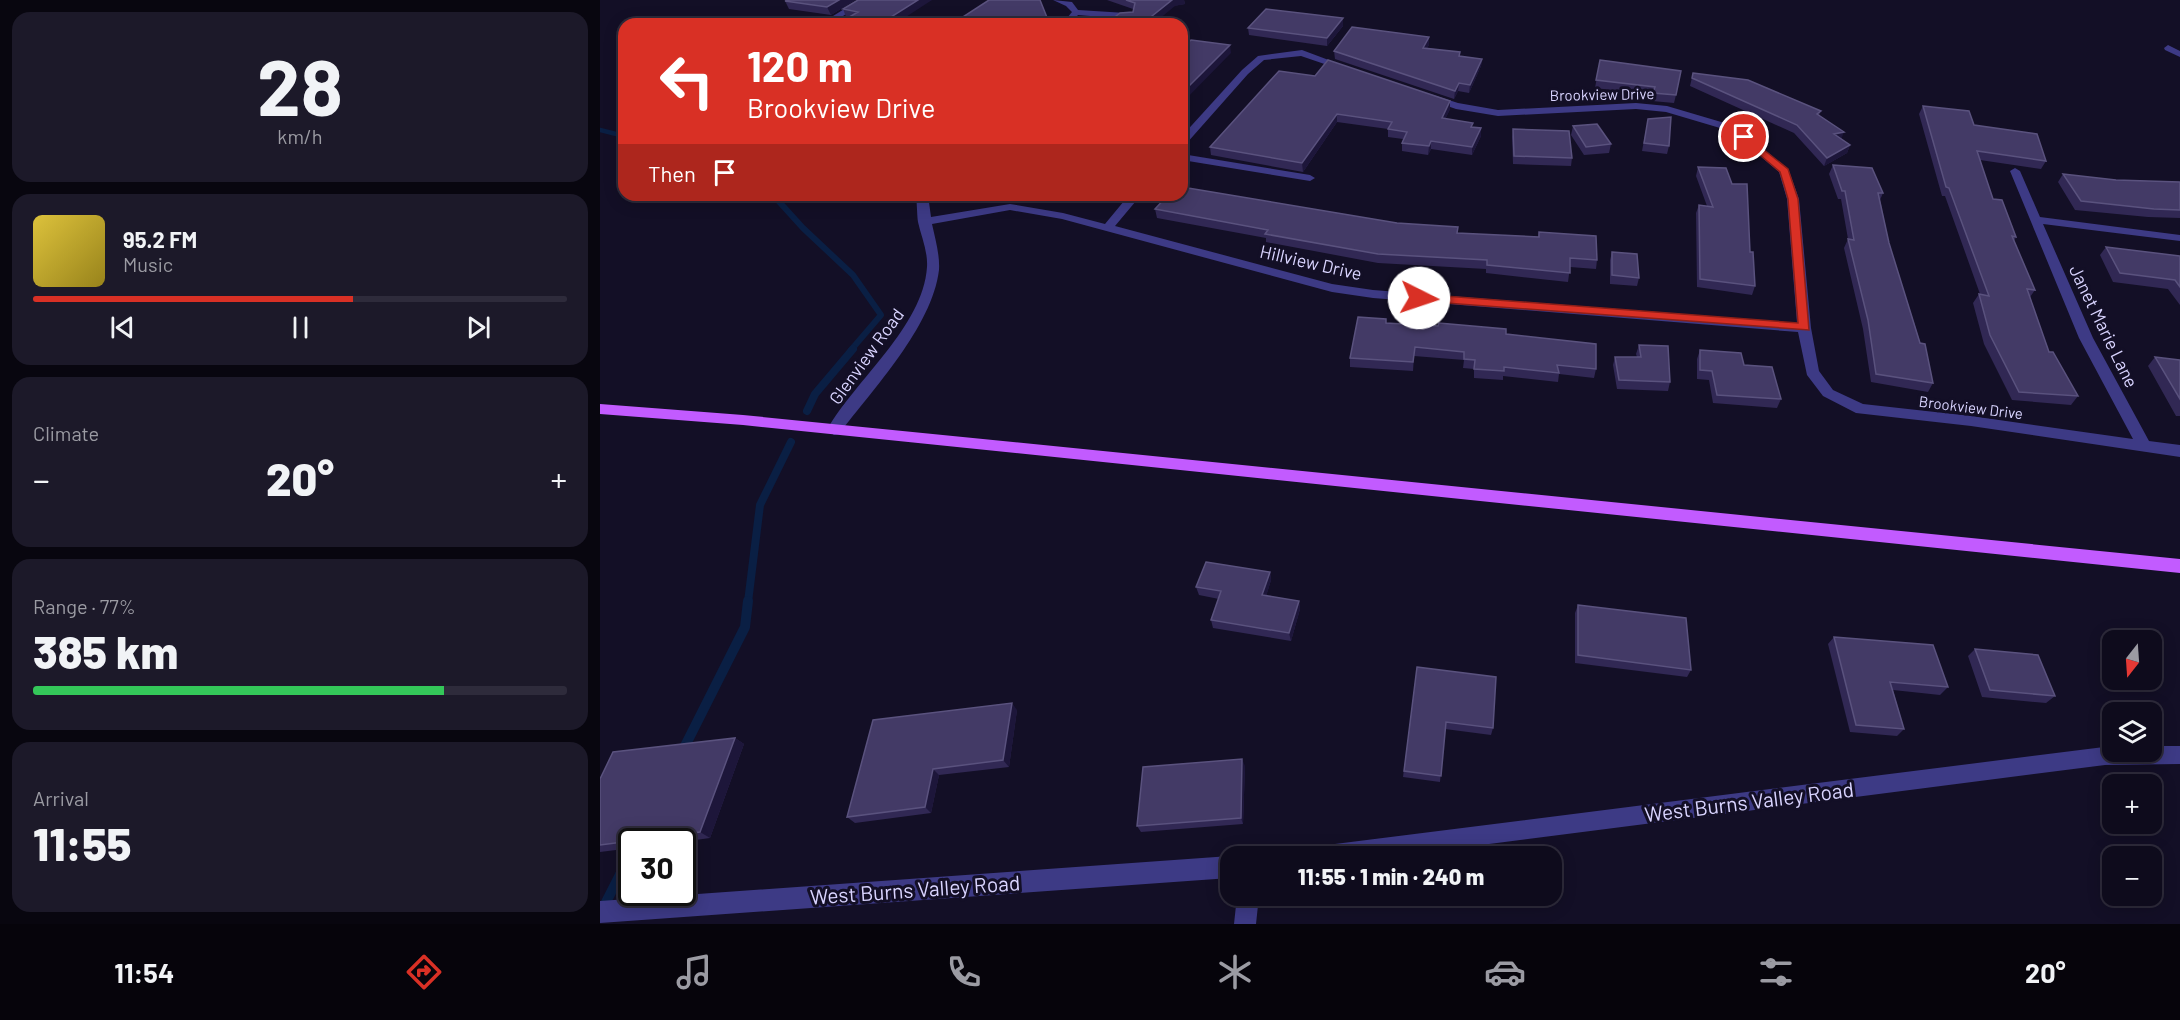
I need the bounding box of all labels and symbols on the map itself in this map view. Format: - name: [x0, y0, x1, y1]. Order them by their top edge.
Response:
- street label: Brookview Drive: [1550, 84, 1654, 104]
- pin: [1718, 111, 1769, 162]
- street label: Hillview Drive: [1258, 240, 1364, 284]
- street label: Janet Marie Lane: [2065, 261, 2143, 391]
- position arrow: [1387, 266, 1451, 330]
- street label: Glenview Road: [824, 304, 908, 408]
- street label: Brookview Drive: [1918, 392, 2024, 422]
- north arrow: [2102, 630, 2162, 690]
- street label: West Burns Valley Road: [1643, 776, 1855, 826]
- speed limit sign: 30: [618, 828, 696, 906]
- street label: West Burns Valley Road: [809, 869, 1021, 909]

